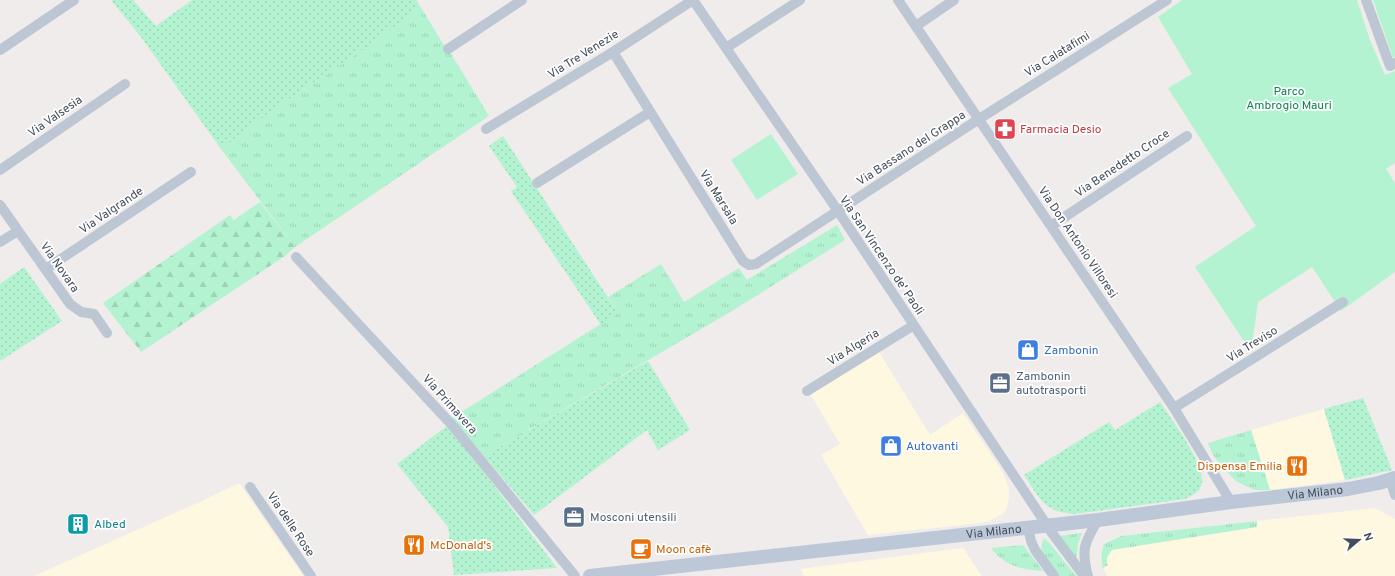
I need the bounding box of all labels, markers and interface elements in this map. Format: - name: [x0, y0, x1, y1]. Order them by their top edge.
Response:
- street label: Via Tre Venezie: [545, 27, 622, 83]
- street label: Via Calatafimi: [1022, 28, 1093, 81]
- park label: Parco Ambrogio Mauri: [1246, 84, 1332, 114]
- street label: Via Valsesia: [25, 92, 86, 141]
- street label: Via Bassano del Grappa: [854, 108, 969, 190]
- pharmacy icon: Farmacia Desio: [992, 116, 1018, 142]
- place label: Farmacia Desio: [1020, 122, 1102, 138]
- street label: Via Benedetto Croce: [1072, 126, 1173, 202]
- street label: Via Marsala: [695, 167, 741, 228]
- street label: Via Valgrande: [76, 184, 147, 238]
- street label: Via Don Antonio Villoresi: [1034, 184, 1121, 302]
- street label: Via San Vincenzo de' Paoli: [835, 193, 927, 318]
- street label: Via Novara: [36, 239, 82, 296]
- street label: Via Treviso: [1224, 323, 1281, 367]
- street label: Via Algeria: [825, 326, 882, 370]
- shop icon: Zambonin: [1015, 337, 1041, 363]
- place label: Zambonin: [1044, 343, 1099, 359]
- place label: Zambonin autotrasporti: [1016, 369, 1086, 399]
- office icon: Zambonin autotrasporti: [987, 370, 1013, 396]
- street label: Via Primavera: [418, 371, 480, 438]
- shop icon: Autovanti: [878, 433, 904, 459]
- place label: Autovanti: [906, 439, 958, 455]
- restaurant icon: Dispensa Emilia: [1284, 453, 1310, 479]
- place label: Dispensa Emilia: [1197, 459, 1282, 475]
- street label: Via Milano: [1287, 483, 1344, 505]
- street label: Via delle Rose: [263, 489, 318, 560]
- office icon: Mosconi utensili: [561, 504, 587, 530]
- place label: Mosconi utensili: [590, 510, 677, 526]
- building icon: Albed: [65, 511, 91, 537]
- place label: Albed: [94, 517, 126, 533]
- north arrow: [1339, 520, 1379, 560]
- street label: Via Milano: [965, 521, 1023, 544]
- text: N: [1360, 531, 1375, 543]
- restaurant icon: McDonald's: [401, 532, 427, 558]
- cafe icon: Moon cafè: [628, 536, 654, 562]
- place label: McDonald's: [430, 538, 492, 554]
- place label: Moon cafè: [656, 542, 711, 558]

